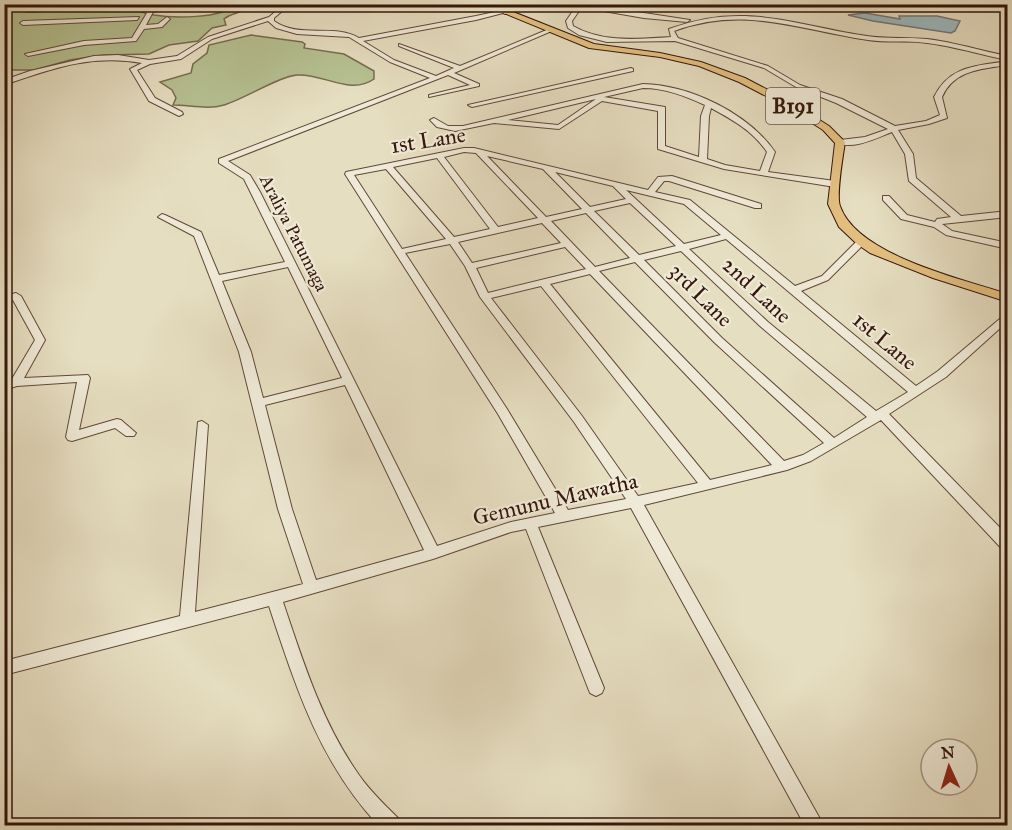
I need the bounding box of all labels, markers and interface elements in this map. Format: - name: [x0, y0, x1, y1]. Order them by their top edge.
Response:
- road number: B191: [766, 88, 820, 124]
- street label: 1st Lane: [388, 121, 468, 159]
- street label: Araliya Patumaga: [254, 170, 333, 296]
- street label: 2nd Lane: [717, 251, 797, 329]
- street label: 3rd Lane: [663, 257, 739, 333]
- street label: 1st Lane: [847, 306, 923, 376]
- street label: Gemunu Mawatha: [470, 467, 641, 531]
- north arrow: [919, 737, 979, 797]
- text: N: [941, 743, 956, 762]

